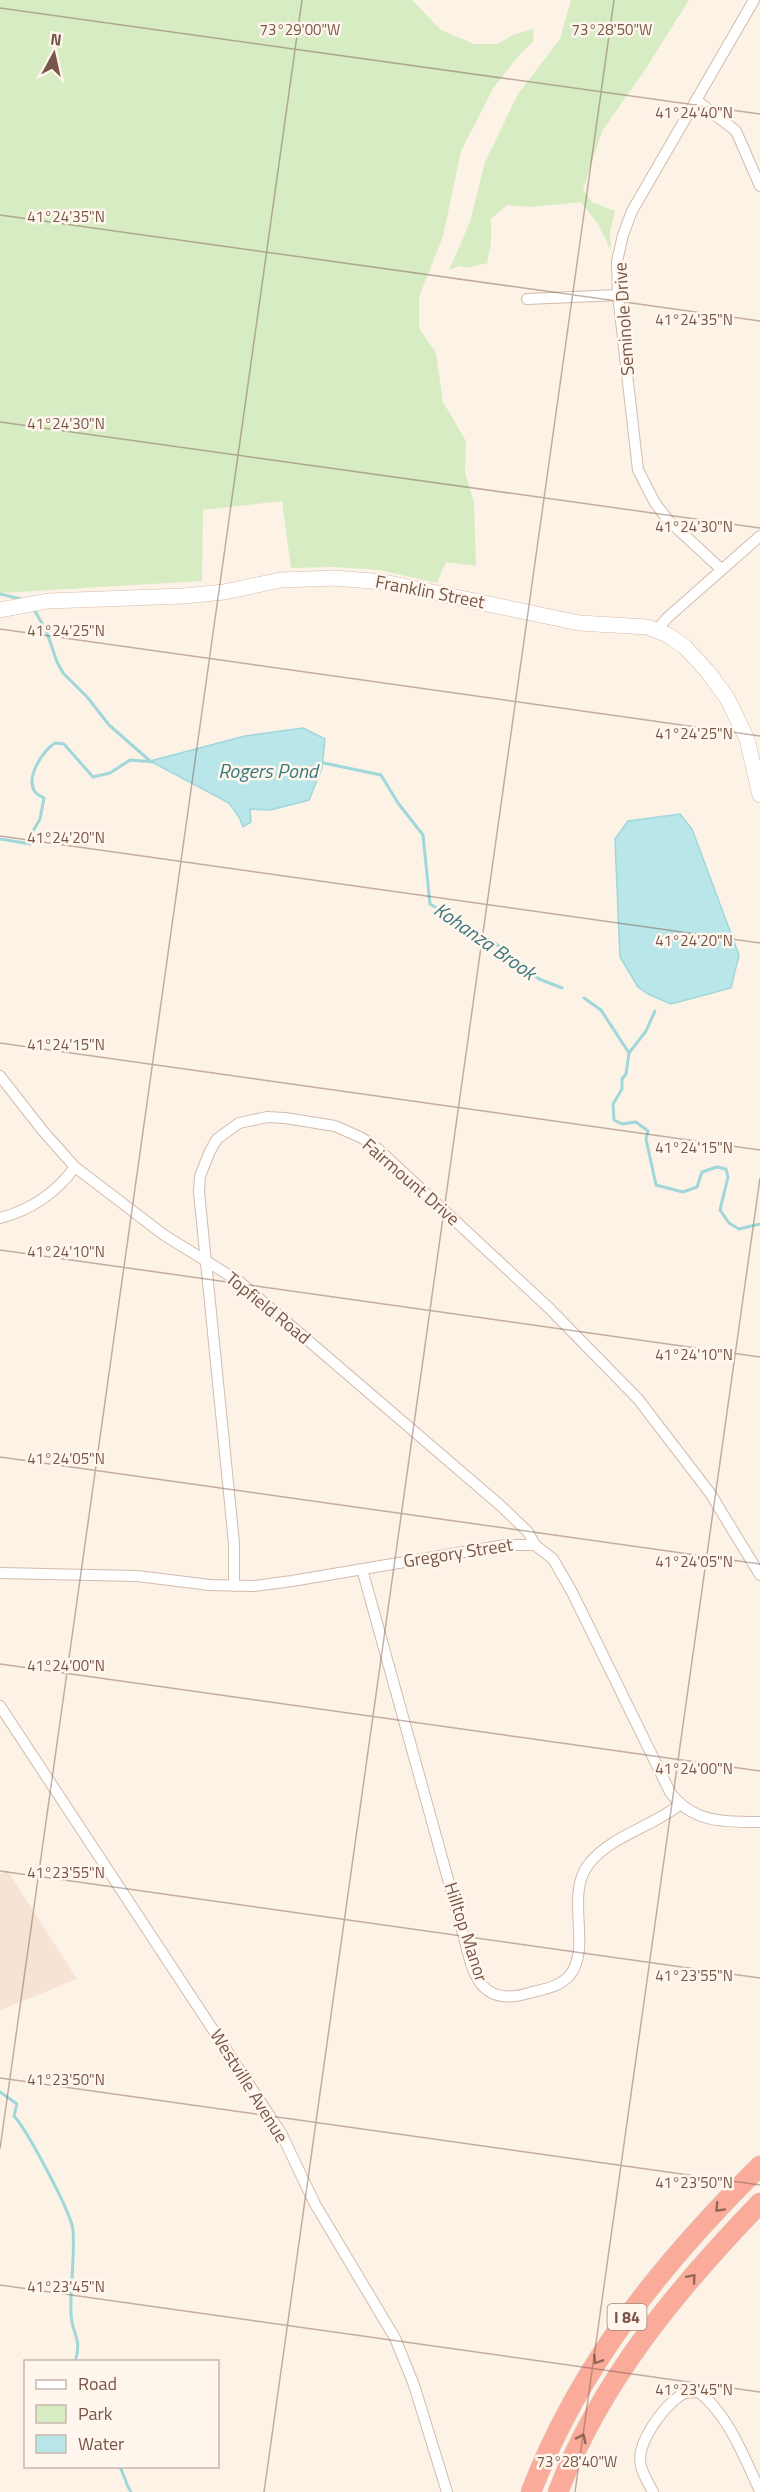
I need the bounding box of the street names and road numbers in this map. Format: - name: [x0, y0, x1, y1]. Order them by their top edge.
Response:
- street label: Seminole Drive: [606, 261, 641, 377]
- street label: Franklin Street: [373, 568, 488, 615]
- street label: Fairmount Drive: [357, 1132, 466, 1232]
- street label: Topfield Road: [220, 1265, 317, 1350]
- street label: Gregory Street: [401, 1530, 515, 1574]
- street label: Hilltop Manor: [438, 1879, 495, 1985]
- street label: Westville Avenue: [204, 2024, 295, 2148]
- road number: I 84: [608, 2304, 646, 2330]

